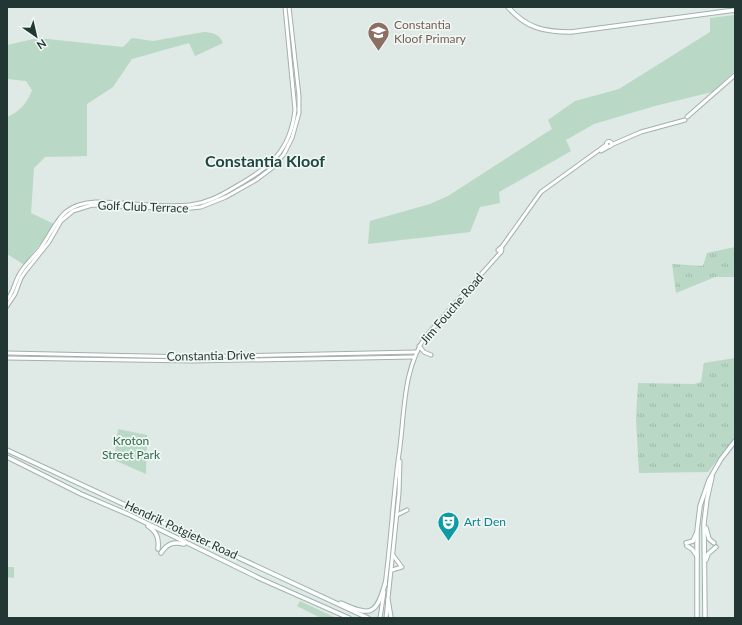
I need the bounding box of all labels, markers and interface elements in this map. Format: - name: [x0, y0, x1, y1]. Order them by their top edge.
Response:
- north arrow: [16, 16, 56, 56]
- place label: Constantia Kloof Primary: [394, 17, 467, 46]
- school or university icon: Constantia Kloof Primary: [365, 19, 391, 52]
- text: N: [35, 37, 49, 52]
- district label: Constantia Kloof: [205, 151, 325, 170]
- street label: Golf Club Terrace: [97, 197, 189, 216]
- street label: Jim Fouche Road: [417, 270, 486, 347]
- street label: Constantia Drive: [167, 347, 255, 364]
- park label: Kroton Street Park: [102, 433, 161, 462]
- street label: Hendrik Potgieter Road: [122, 497, 240, 562]
- theatre icon: Art Den: [435, 509, 461, 542]
- place label: Art Den: [464, 514, 506, 529]

